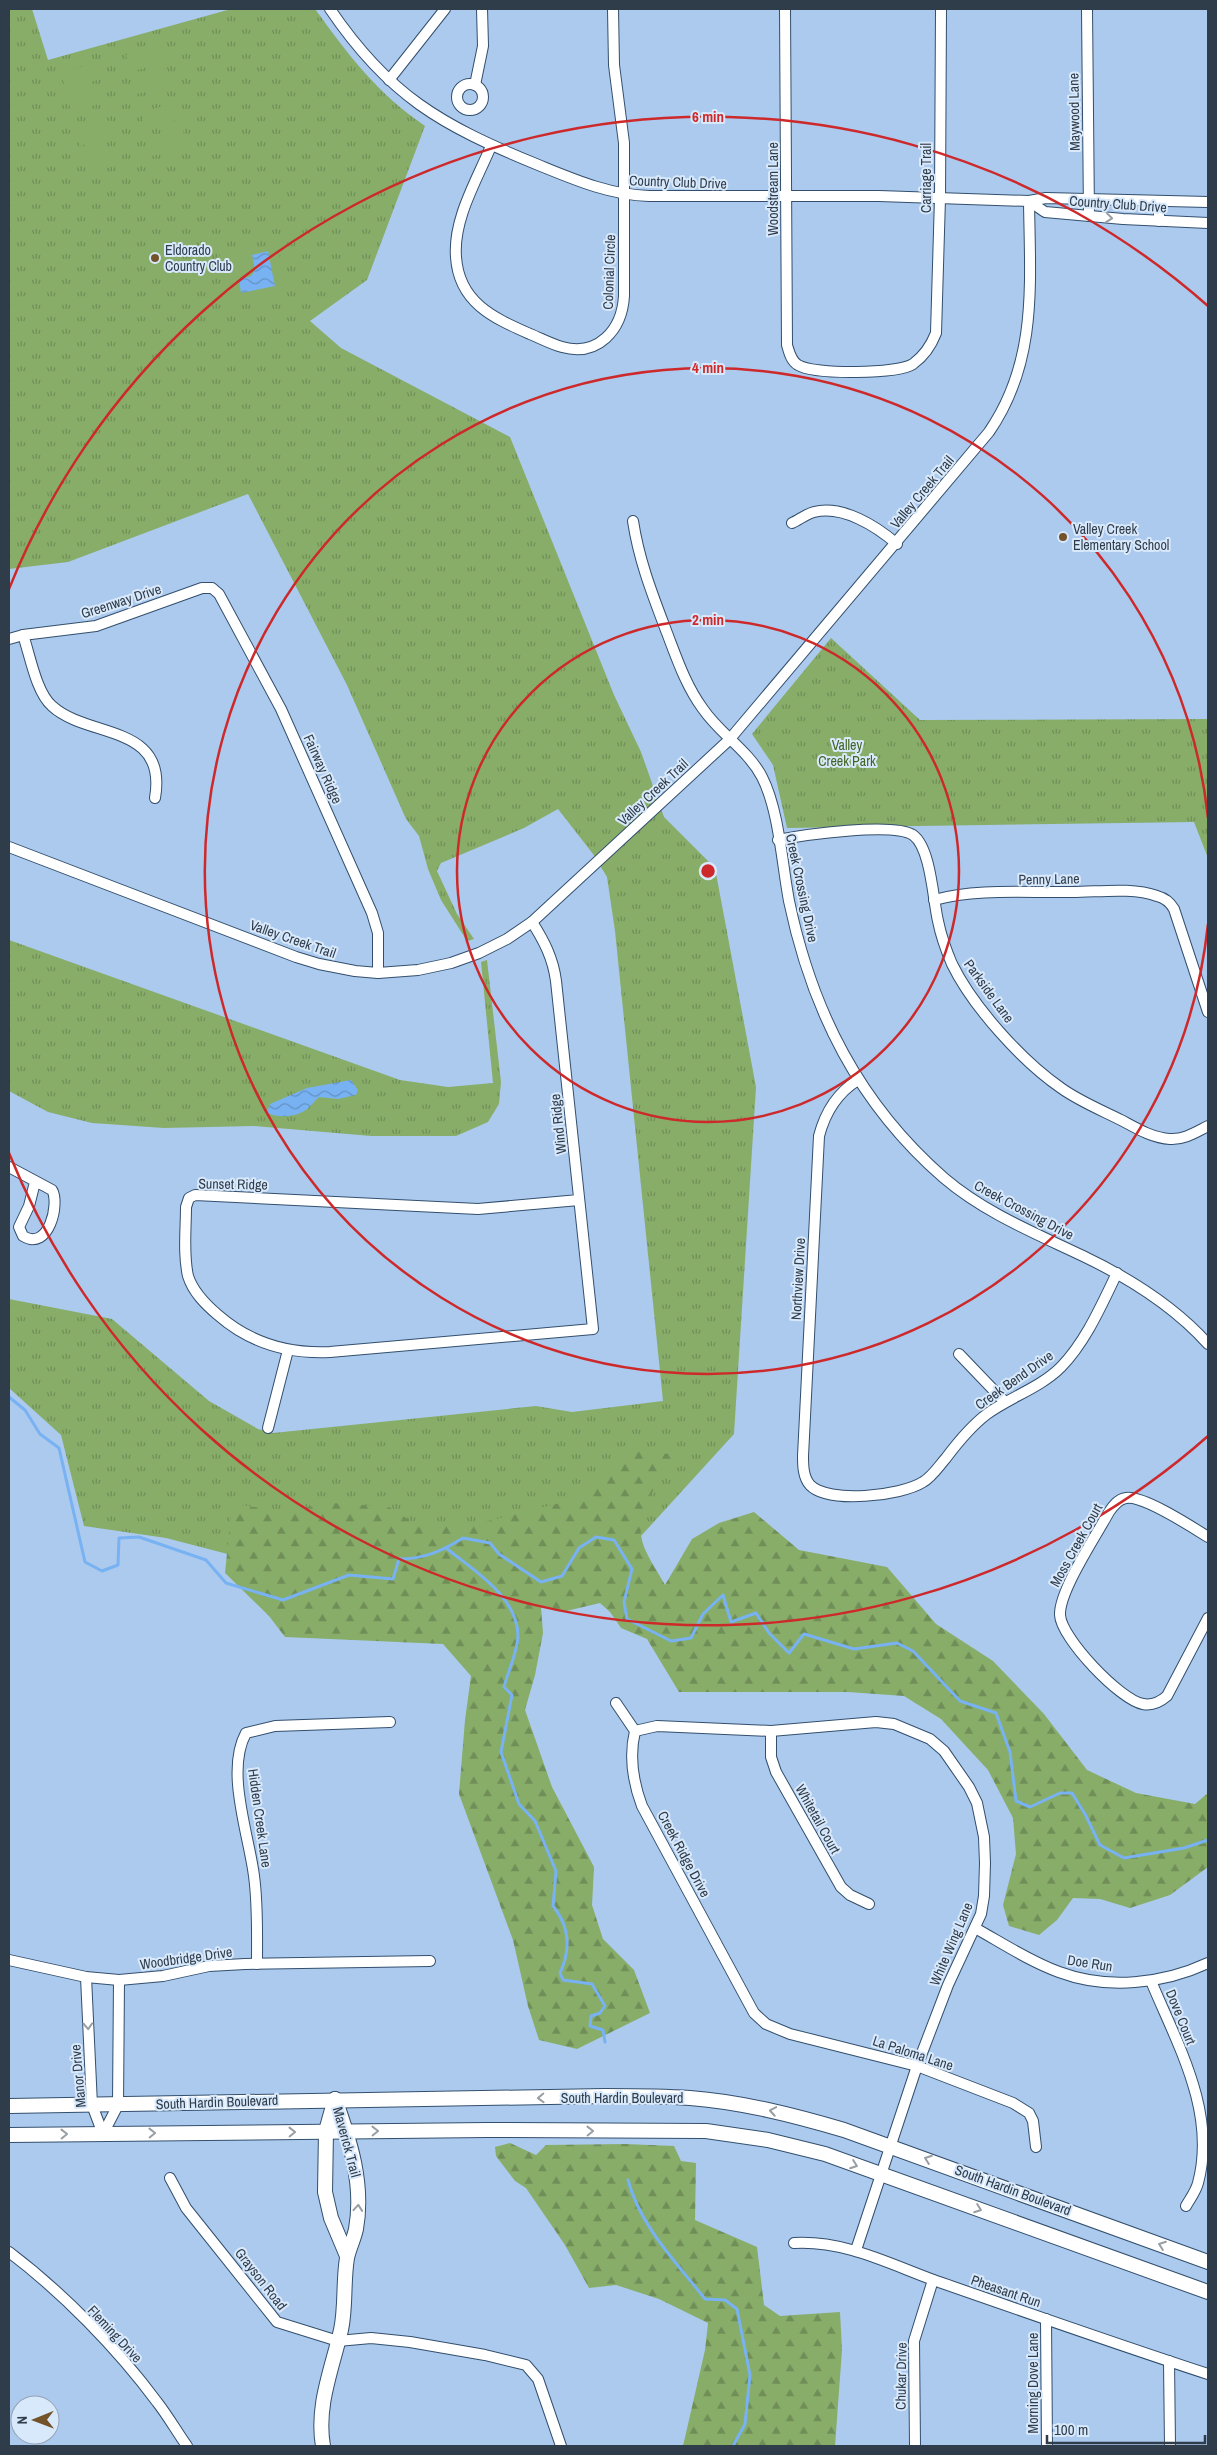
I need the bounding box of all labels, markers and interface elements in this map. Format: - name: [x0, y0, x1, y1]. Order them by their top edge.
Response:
- street label: Maywood Lane: [1064, 73, 1084, 151]
- text: 6 min: [692, 106, 724, 127]
- street label: Woodstream Lane: [764, 142, 782, 236]
- street label: Carriage Trail: [917, 143, 935, 213]
- street label: Country Club Drive: [629, 171, 727, 193]
- street label: Country Club Drive: [1069, 192, 1167, 216]
- one-way arrow: [1105, 212, 1113, 223]
- street label: Colonial Circle: [599, 234, 619, 310]
- place label: Eldorado Country Club: [165, 241, 232, 275]
- marker: Eldorado Country Club: [149, 252, 161, 264]
- text: 4 min: [692, 357, 724, 378]
- street label: Valley Creek Trail: [886, 452, 958, 532]
- place label: Valley Creek Elementary School: [1073, 520, 1169, 554]
- marker: Valley Creek Elementary School: [1057, 531, 1069, 543]
- street label: Greenway Drive: [79, 580, 163, 622]
- text: 2 min: [692, 609, 724, 630]
- street label: Fairway Ridge: [300, 731, 346, 807]
- park label: Valley Creek Park: [818, 736, 876, 770]
- street label: Valley Creek Trail: [614, 755, 692, 829]
- street label: Creek Crossing Drive: [782, 832, 822, 944]
- centre of rings: [699, 862, 717, 880]
- street label: Penny Lane: [1018, 869, 1080, 889]
- street label: Valley Creek Trail: [248, 916, 338, 962]
- street label: Parkside Lane: [960, 956, 1018, 1026]
- street label: Wind Ridge: [546, 1093, 570, 1155]
- street label: Sunset Ridge: [198, 1174, 268, 1194]
- street label: Creek Crossing Drive: [971, 1176, 1077, 1244]
- street label: Northview Drive: [787, 1237, 809, 1321]
- street label: Creek Bend Drive: [971, 1346, 1057, 1414]
- street label: Moss Creek Court: [1046, 1500, 1106, 1590]
- street label: Hidden Creek Lane: [244, 1767, 276, 1869]
- street label: Whitetail Court: [792, 1781, 844, 1857]
- street label: Creek Ridge Drive: [654, 1808, 714, 1900]
- street label: White Wing Lane: [925, 1900, 977, 1988]
- street label: Woodbridge Drive: [139, 1943, 233, 1973]
- street label: Doe Run: [1066, 1951, 1114, 1975]
- street label: Dove Court: [1162, 1987, 1200, 2047]
- one-way arrow: [83, 2022, 93, 2030]
- street label: La Paloma Lane: [870, 2032, 956, 2074]
- street label: Manor Drive: [66, 2044, 90, 2108]
- street label: South Hardin Boulevard: [561, 2089, 683, 2107]
- street label: South Hardin Boulevard: [155, 2091, 279, 2113]
- one-way arrow: [537, 2093, 545, 2103]
- street label: Maverick Trail: [329, 2105, 365, 2179]
- one-way arrow: [768, 2106, 777, 2117]
- one-way arrow: [372, 2126, 379, 2136]
- one-way arrow: [586, 2126, 594, 2136]
- one-way arrow: [289, 2127, 297, 2137]
- one-way arrow: [148, 2128, 156, 2138]
- one-way arrow: [60, 2129, 68, 2139]
- one-way arrow: [924, 2155, 933, 2165]
- one-way arrow: [849, 2158, 858, 2169]
- street label: South Hardin Boulevard: [952, 2161, 1074, 2219]
- one-way arrow: [973, 2203, 982, 2213]
- one-way arrow: [352, 2204, 363, 2212]
- one-way arrow: [1159, 2241, 1167, 2251]
- street label: Grayson Road: [231, 2244, 291, 2314]
- street label: Pheasant Run: [969, 2271, 1043, 2311]
- street label: Fleming Drive: [84, 2301, 146, 2367]
- street label: Morning Dove Lane: [1024, 2333, 1042, 2433]
- street label: Chukar Drive: [891, 2342, 911, 2410]
- north arrow: [10, 2395, 60, 2445]
- scale bar: [1047, 2412, 1204, 2444]
- text: N: [13, 2416, 31, 2425]
- text: 100 m: [1054, 2419, 1088, 2440]

